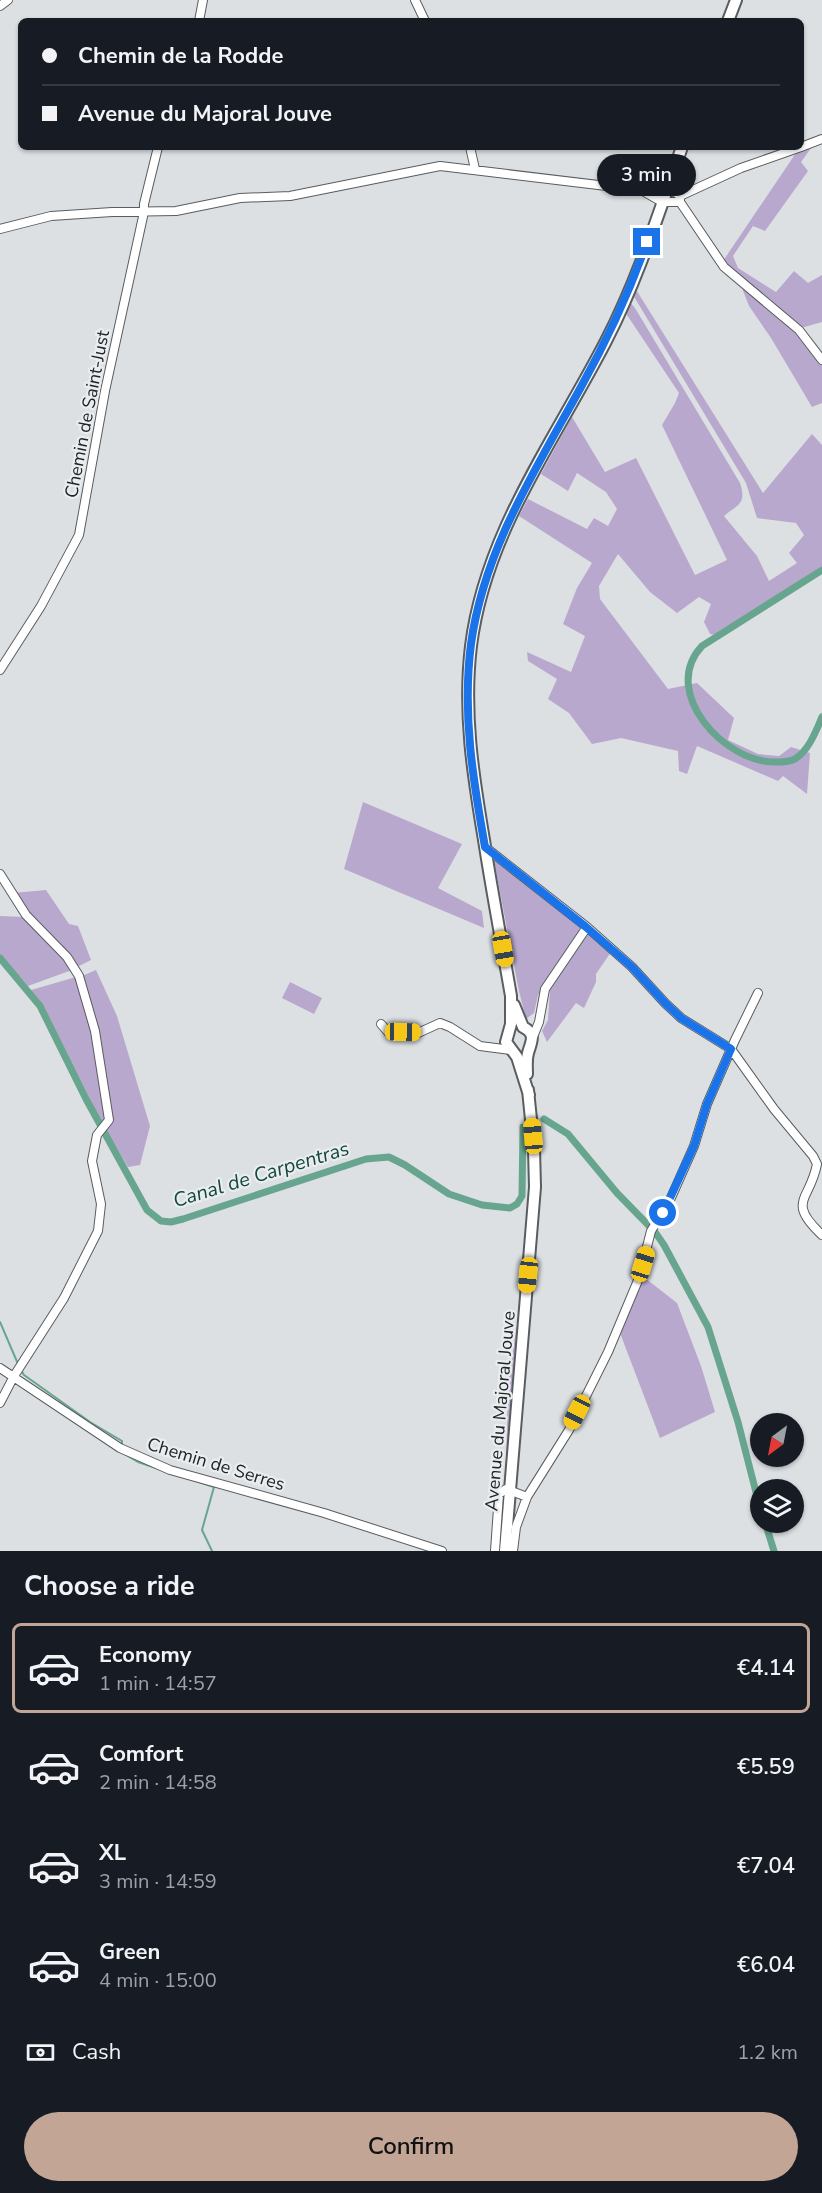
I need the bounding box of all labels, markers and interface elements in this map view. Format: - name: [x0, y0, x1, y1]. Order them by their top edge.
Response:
- text: Chemin de la Rodde: [78, 41, 283, 71]
- text: Avenue du Majoral Jouve: [78, 99, 332, 129]
- callout: 3 min: [598, 155, 696, 197]
- text: 3 min: [621, 161, 672, 188]
- route end: [633, 228, 660, 255]
- street label: Chemin de Saint-Just: [59, 328, 115, 500]
- car: [491, 930, 515, 968]
- car: [385, 1023, 421, 1041]
- car: [522, 1117, 544, 1155]
- water label: Canal de Carpentras: [170, 1135, 353, 1214]
- route start: [649, 1199, 676, 1226]
- car: [629, 1244, 657, 1284]
- car: [517, 1256, 539, 1294]
- street label: Avenue du Majoral Jouve: [479, 1310, 521, 1512]
- car: [561, 1392, 593, 1432]
- north arrow: [750, 1413, 804, 1467]
- map controls: [750, 1413, 804, 1533]
- street label: Chemin de Serres: [144, 1432, 288, 1496]
- button: layers: [750, 1479, 804, 1533]
- text: Choose a ride: [24, 1568, 195, 1605]
- text: Economy: [99, 1640, 191, 1670]
- icon: car: [27, 1641, 81, 1695]
- text: €4.14: [737, 1653, 795, 1683]
- text: 1 min · 14:57: [99, 1670, 217, 1697]
- text: Comfort: [99, 1739, 183, 1769]
- icon: car: [27, 1740, 81, 1794]
- text: €5.59: [737, 1752, 795, 1782]
- text: 2 min · 14:58: [99, 1769, 217, 1796]
- text: XL: [99, 1838, 126, 1868]
- icon: car: [27, 1839, 81, 1893]
- text: €7.04: [737, 1851, 795, 1881]
- text: 3 min · 14:59: [99, 1868, 217, 1895]
- text: Green: [99, 1937, 160, 1967]
- icon: car: [27, 1938, 81, 1992]
- text: €6.04: [737, 1950, 795, 1980]
- text: 4 min · 15:00: [99, 1967, 217, 1994]
- icon: cash: [24, 2036, 57, 2069]
- text: Cash: [72, 2037, 121, 2067]
- text: 1.2 km: [737, 2039, 798, 2066]
- button: Confirm: [24, 2112, 798, 2181]

